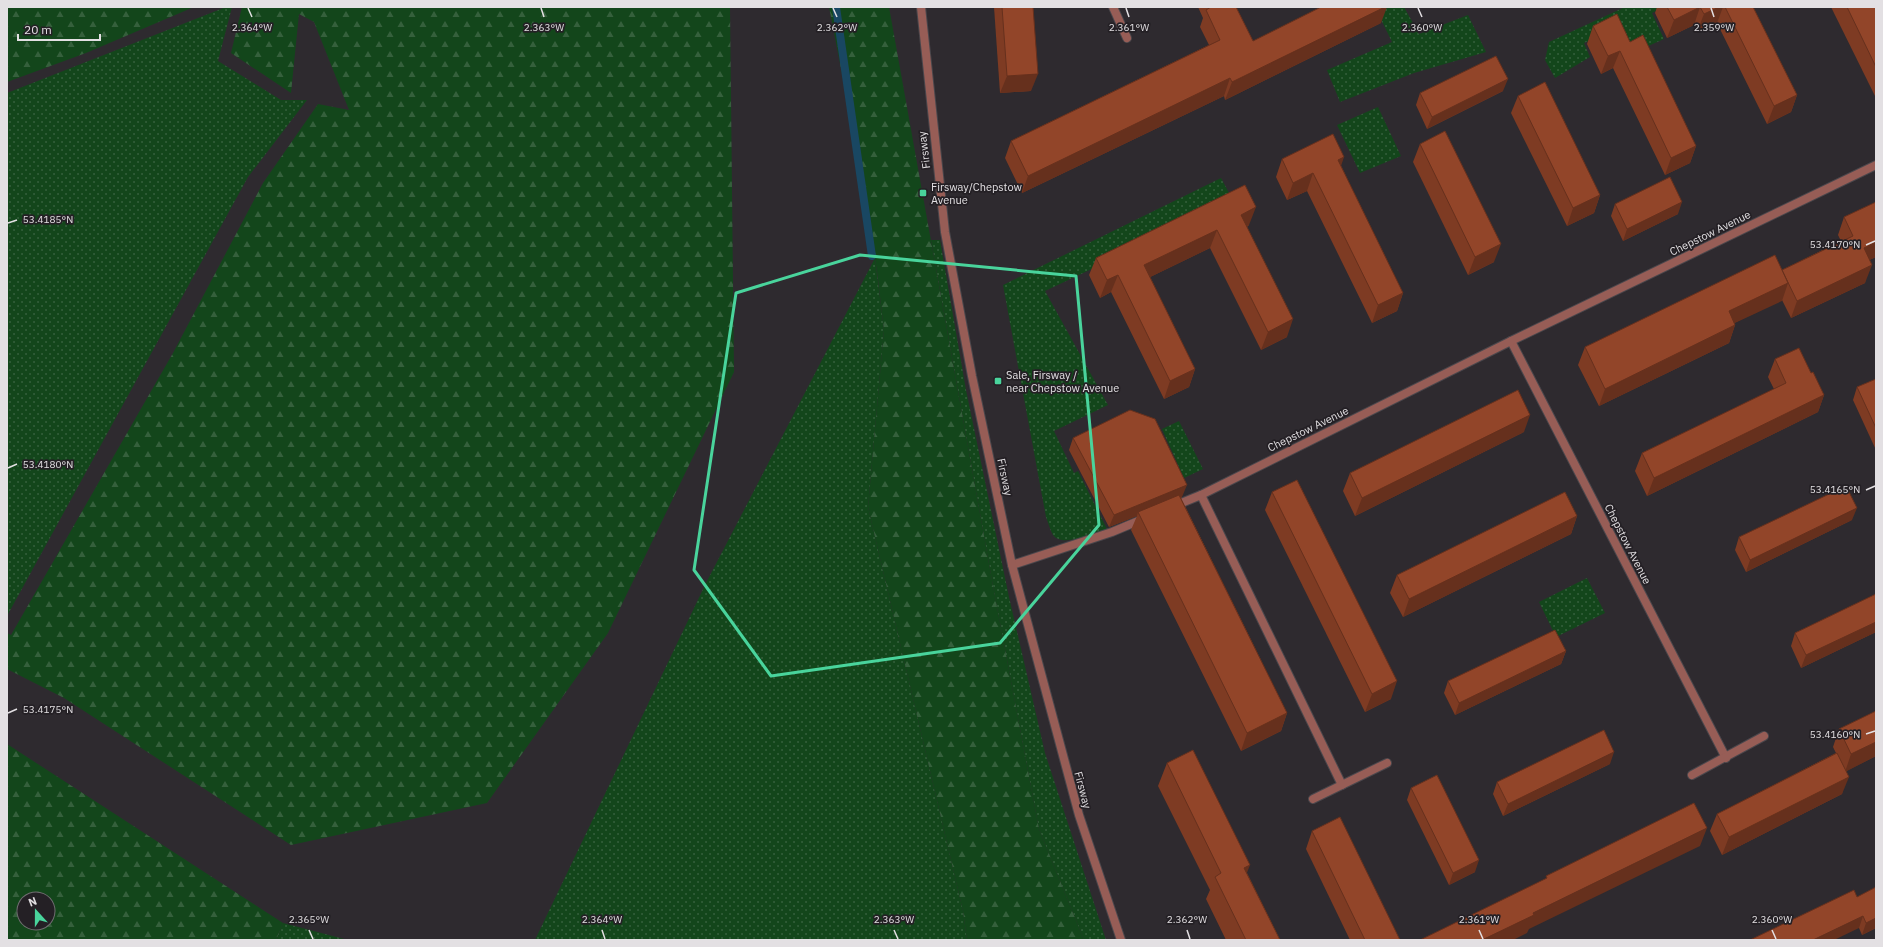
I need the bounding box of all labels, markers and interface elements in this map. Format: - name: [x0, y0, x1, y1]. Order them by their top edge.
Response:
- scale bar: [18, 16, 100, 42]
- text: 2.364°W: [232, 21, 272, 34]
- text: 2.363°W: [524, 21, 564, 34]
- text: 2.362°W: [817, 21, 857, 34]
- text: 2.361°W: [1109, 21, 1149, 34]
- text: 2.360°W: [1402, 21, 1442, 34]
- text: 2.359°W: [1694, 21, 1734, 34]
- text: 20 m: [24, 22, 52, 37]
- street label: Firsway: [915, 130, 933, 170]
- place label: Firsway/Chepstow Avenue: [931, 180, 1023, 207]
- marker: Firsway/Chepstow Avenue: [918, 188, 928, 198]
- street label: Chepstow Avenue: [1667, 207, 1753, 259]
- text: 53.4185°N: [23, 213, 73, 226]
- text: 53.4170°N: [1810, 238, 1860, 251]
- place label: Sale, Firsway / near Chepstow Avenue: [1006, 368, 1119, 395]
- marker: Sale, Firsway / near Chepstow Avenue: [993, 376, 1003, 386]
- street label: Chepstow Avenue: [1265, 403, 1351, 455]
- street label: Firsway: [994, 457, 1016, 497]
- text: 53.4180°N: [23, 458, 73, 471]
- text: 53.4165°N: [1810, 483, 1860, 496]
- street label: Chepstow Avenue: [1602, 501, 1654, 587]
- text: 53.4175°N: [23, 703, 73, 716]
- text: 53.4160°N: [1810, 728, 1860, 741]
- street label: Firsway: [1071, 770, 1095, 811]
- north arrow: [16, 891, 56, 931]
- text: N: [26, 894, 39, 910]
- text: 2.365°W: [289, 913, 329, 926]
- text: 2.364°W: [582, 913, 622, 926]
- text: 2.363°W: [874, 913, 914, 926]
- text: 2.362°W: [1167, 913, 1207, 926]
- text: 2.361°W: [1459, 913, 1499, 926]
- text: 2.360°W: [1752, 913, 1792, 926]

